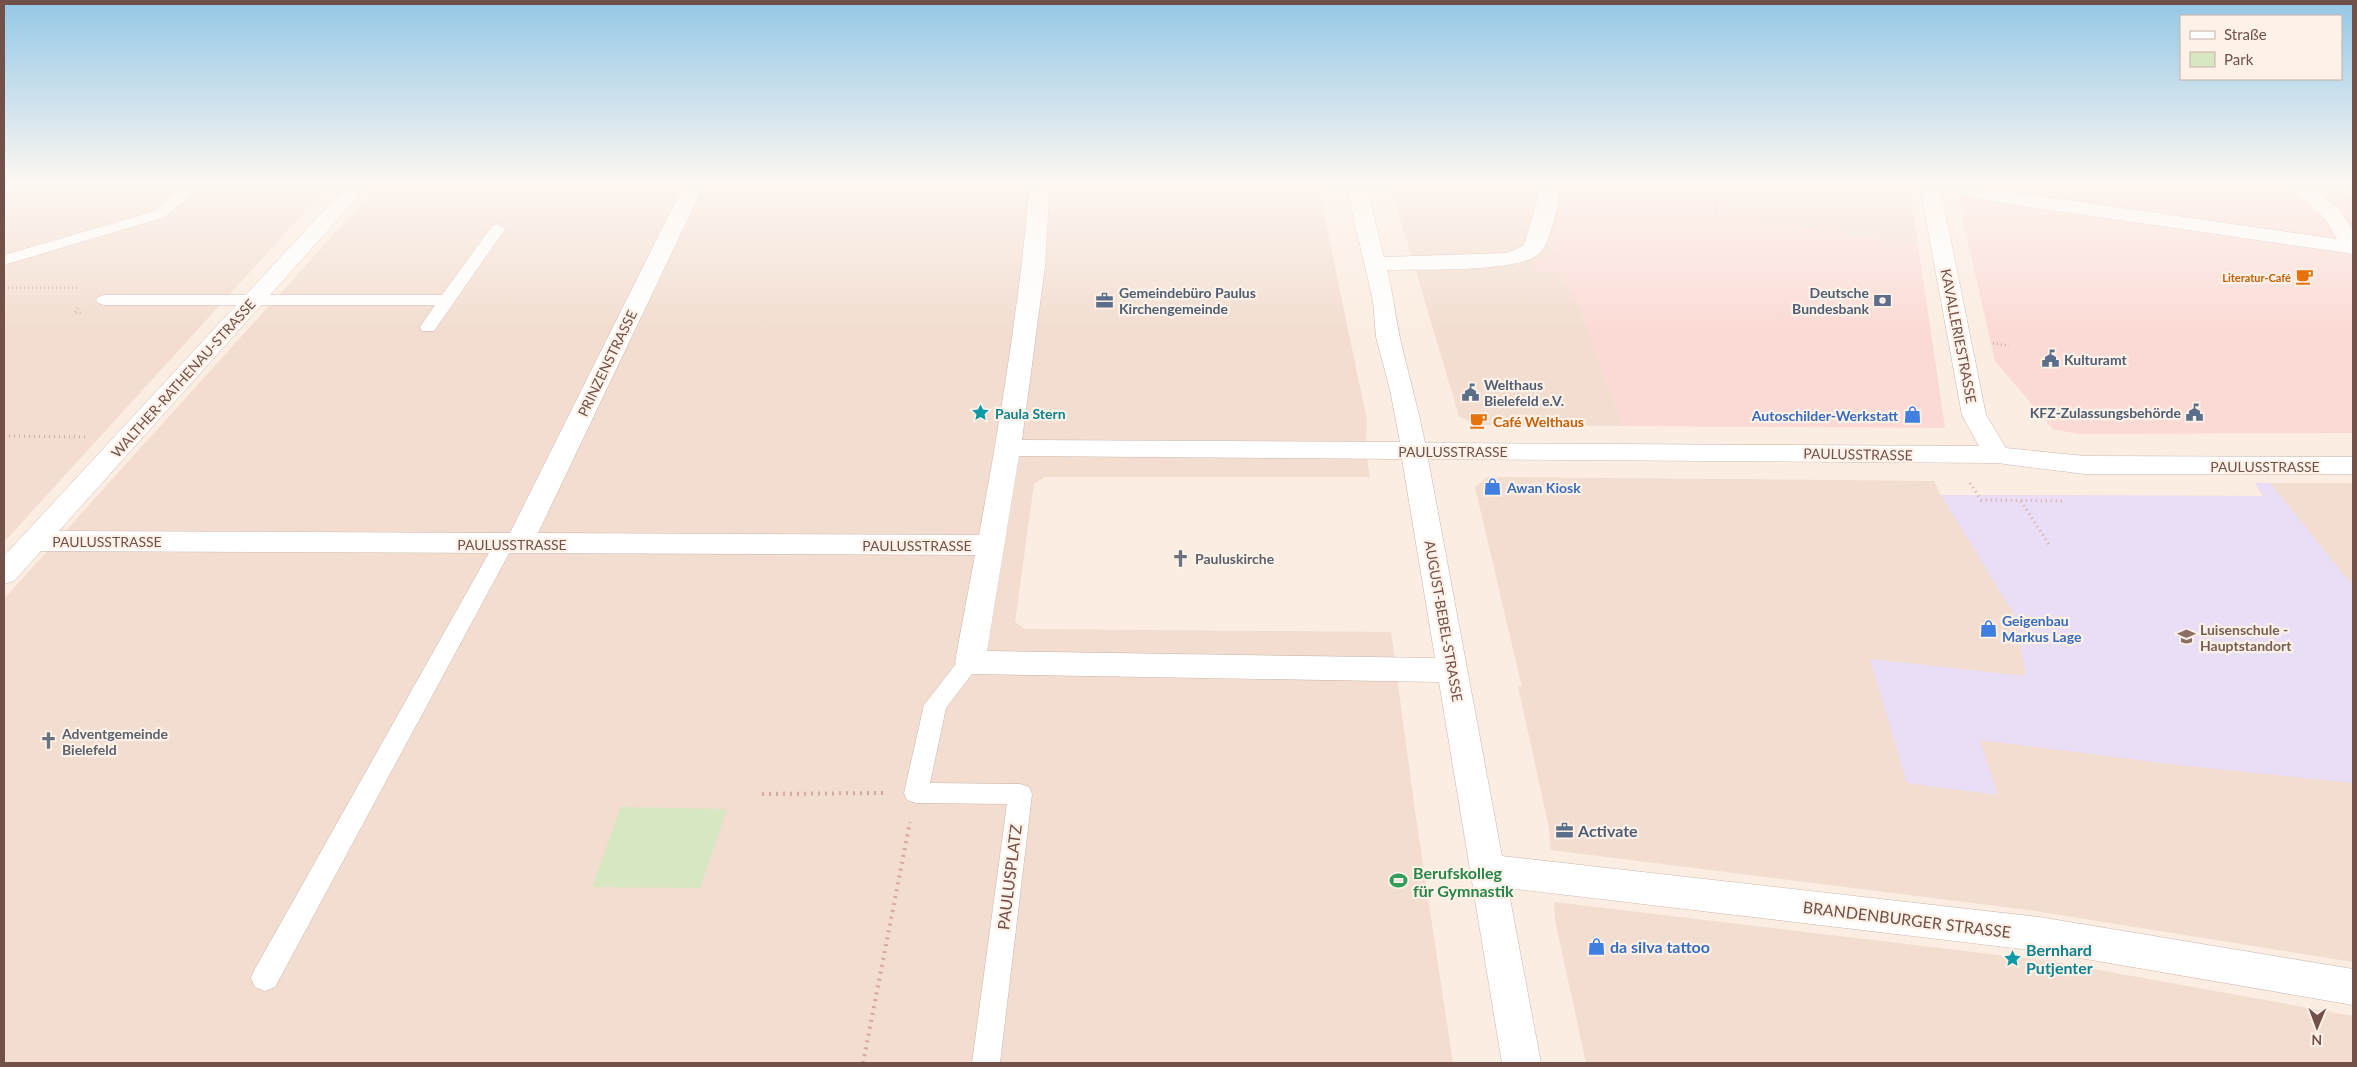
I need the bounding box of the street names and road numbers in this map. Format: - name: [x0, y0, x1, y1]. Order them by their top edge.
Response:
- street label: KAVALLERIESTRASSE: [1938, 267, 1980, 405]
- street label: WALTHER-RATHENAU-STRASSE: [107, 295, 259, 461]
- street label: PRINZENSTRASSE: [574, 307, 640, 419]
- street label: PAULUSSTRASSE: [1398, 443, 1508, 460]
- street label: PAULUSSTRASSE: [1803, 445, 1913, 463]
- street label: PAULUSSTRASSE: [2210, 458, 2320, 475]
- street label: PAULUSSTRASSE: [52, 533, 162, 550]
- street label: PAULUSSTRASSE: [457, 536, 567, 553]
- street label: PAULUSSTRASSE: [862, 537, 972, 554]
- street label: AUGUST-BEBEL-STRASSE: [1421, 539, 1467, 703]
- street label: PAULUSPLATZ: [993, 823, 1025, 931]
- street label: BRANDENBURGER STRASSE: [1802, 897, 2012, 941]

